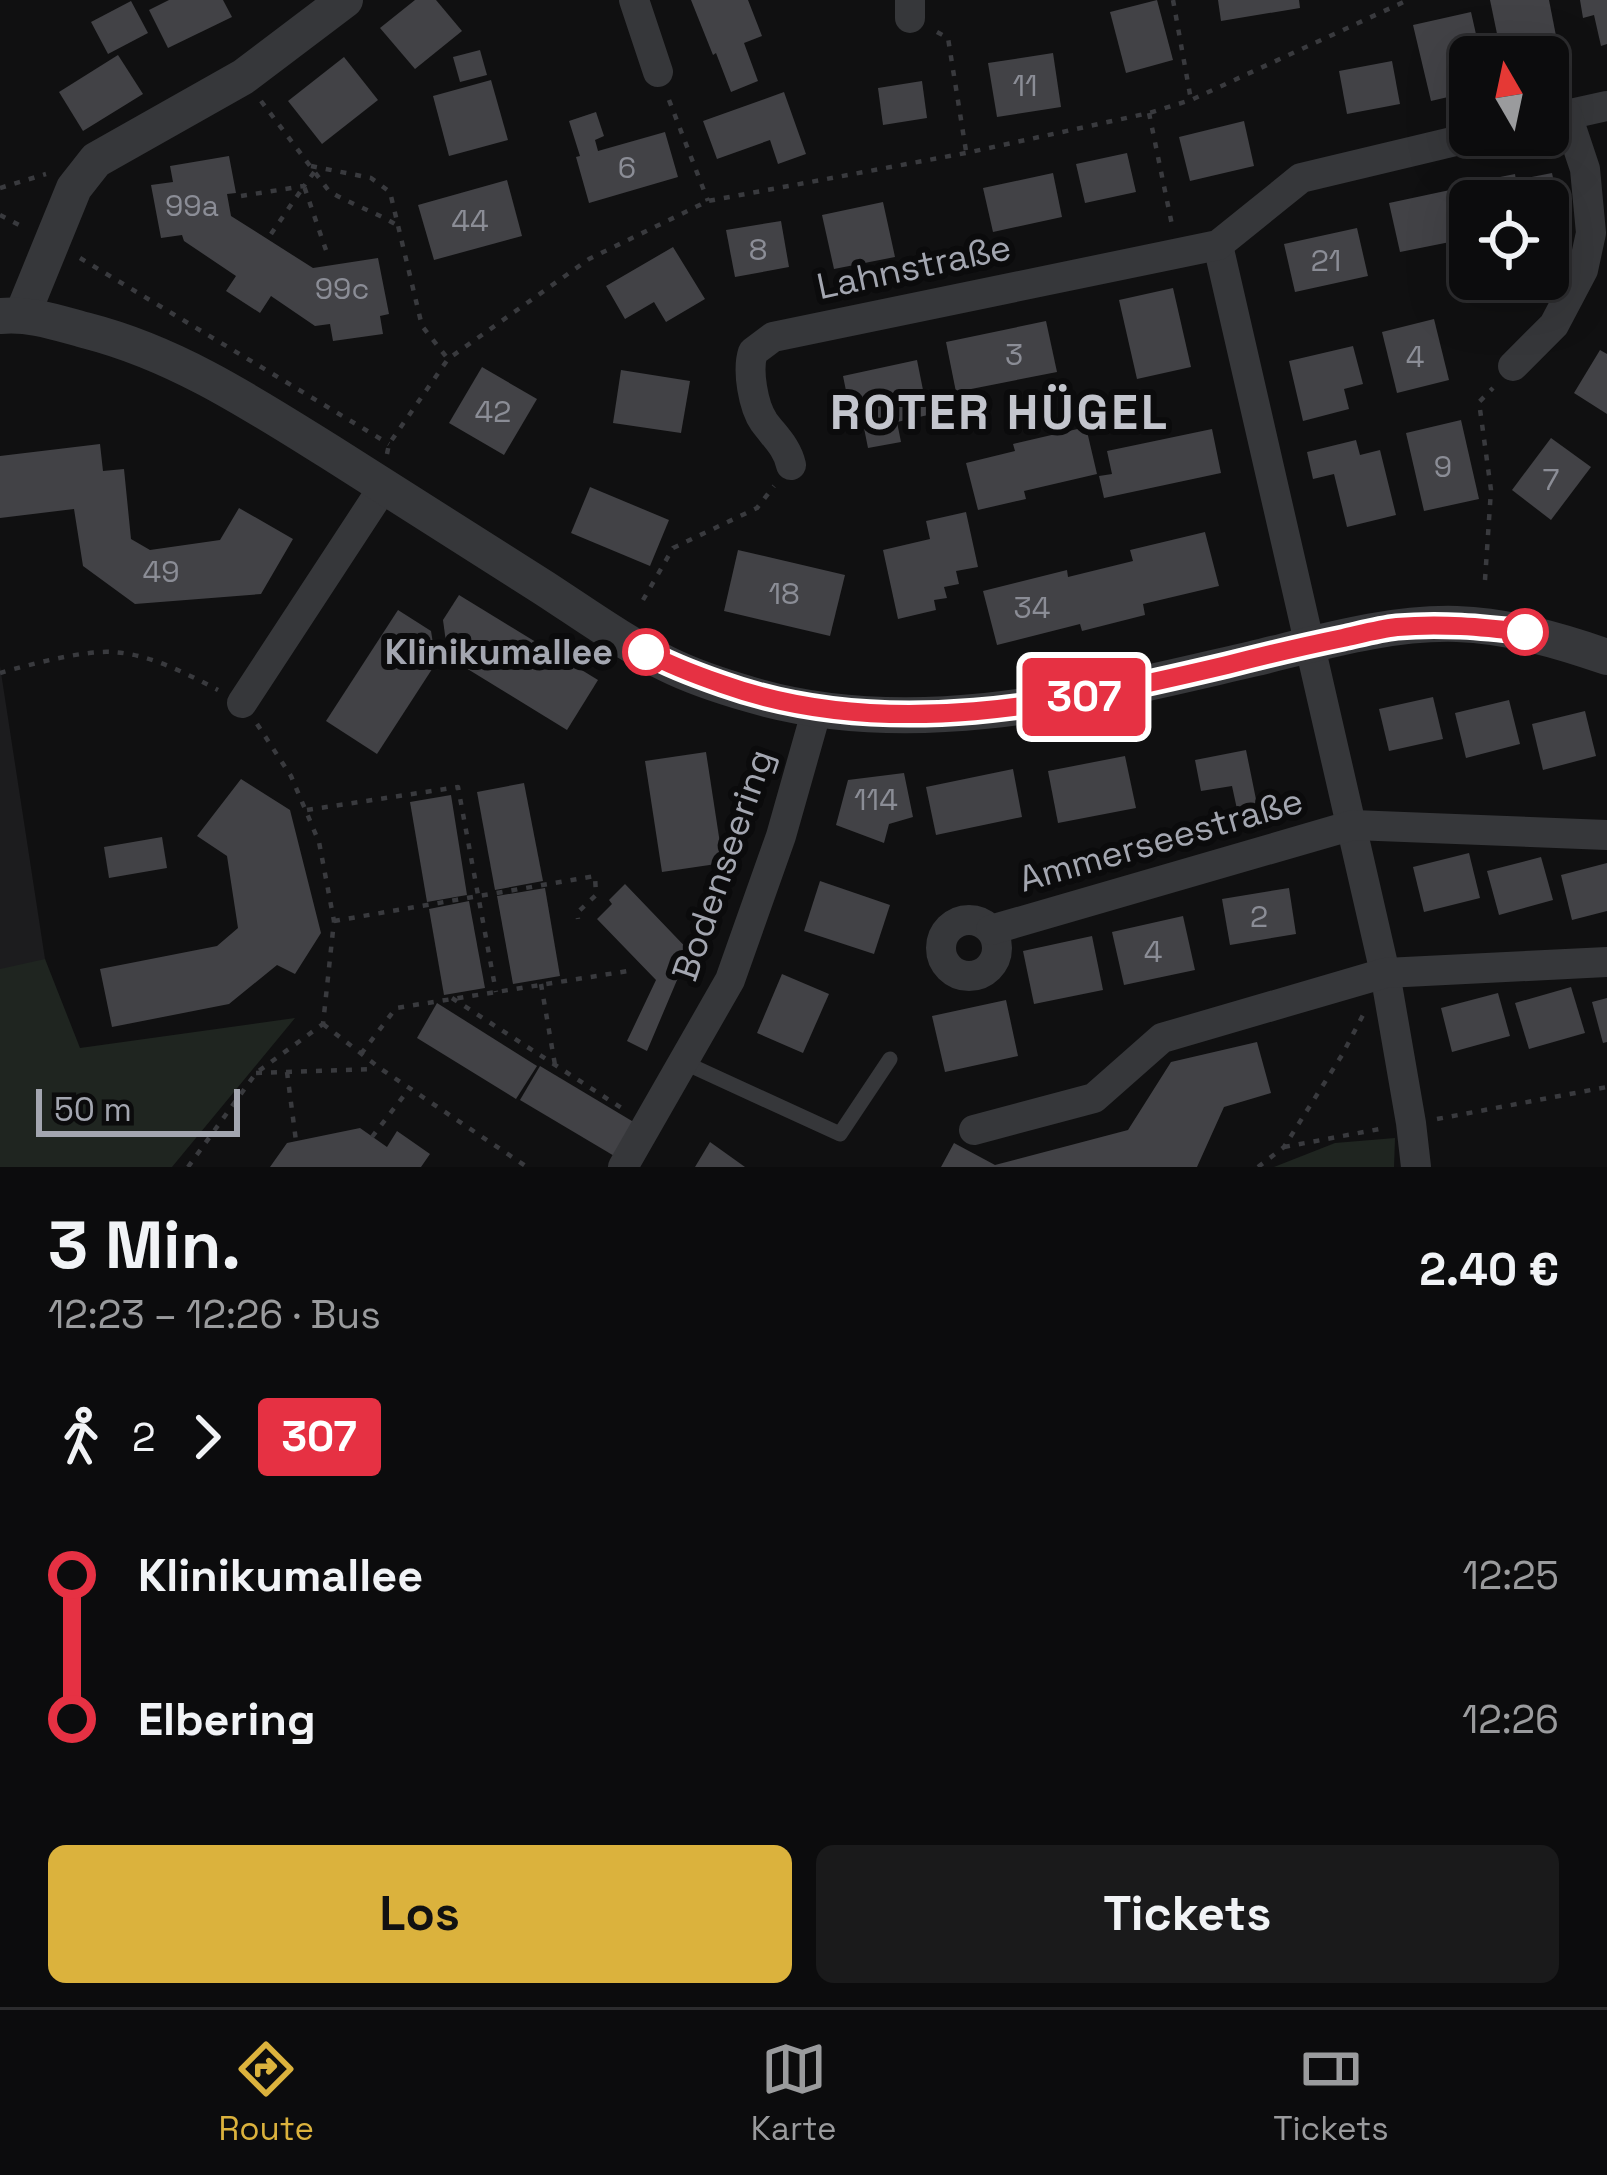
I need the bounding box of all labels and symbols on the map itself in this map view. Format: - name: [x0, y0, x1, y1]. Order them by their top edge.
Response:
- north arrow: [1449, 36, 1569, 156]
- house number: 11: [1012, 66, 1038, 105]
- house number: 6: [618, 148, 636, 187]
- house number: 99a: [165, 186, 219, 225]
- house number: 44: [451, 201, 489, 240]
- street label: Lahnstraße: [813, 224, 1015, 310]
- house number: 8: [749, 230, 767, 269]
- house number: 21: [1311, 241, 1341, 280]
- house number: 99c: [315, 269, 369, 308]
- house number: 3: [1005, 335, 1023, 374]
- house number: 4: [1406, 337, 1424, 376]
- district label: ROTER HÜGEL: [830, 382, 1170, 443]
- house number: 42: [475, 392, 511, 431]
- house number: 9: [1434, 447, 1452, 486]
- house number: 7: [1543, 460, 1559, 499]
- house number: 49: [142, 552, 180, 591]
- house number: 18: [768, 574, 800, 613]
- house number: 34: [1014, 588, 1050, 627]
- unlabelled marker: [1503, 610, 1547, 654]
- place label: Klinikumallee: [385, 629, 613, 675]
- marker: Klinikumallee: [624, 630, 668, 674]
- line badge: 307: [1015, 658, 1153, 736]
- street label: Bodenseering: [662, 743, 784, 987]
- street label: Ammerseestraße: [1014, 777, 1308, 903]
- house number: 114: [854, 780, 898, 819]
- house number: 2: [1250, 897, 1268, 936]
- house number: 4: [1144, 932, 1162, 971]
- scale bar: [36, 1083, 240, 1136]

